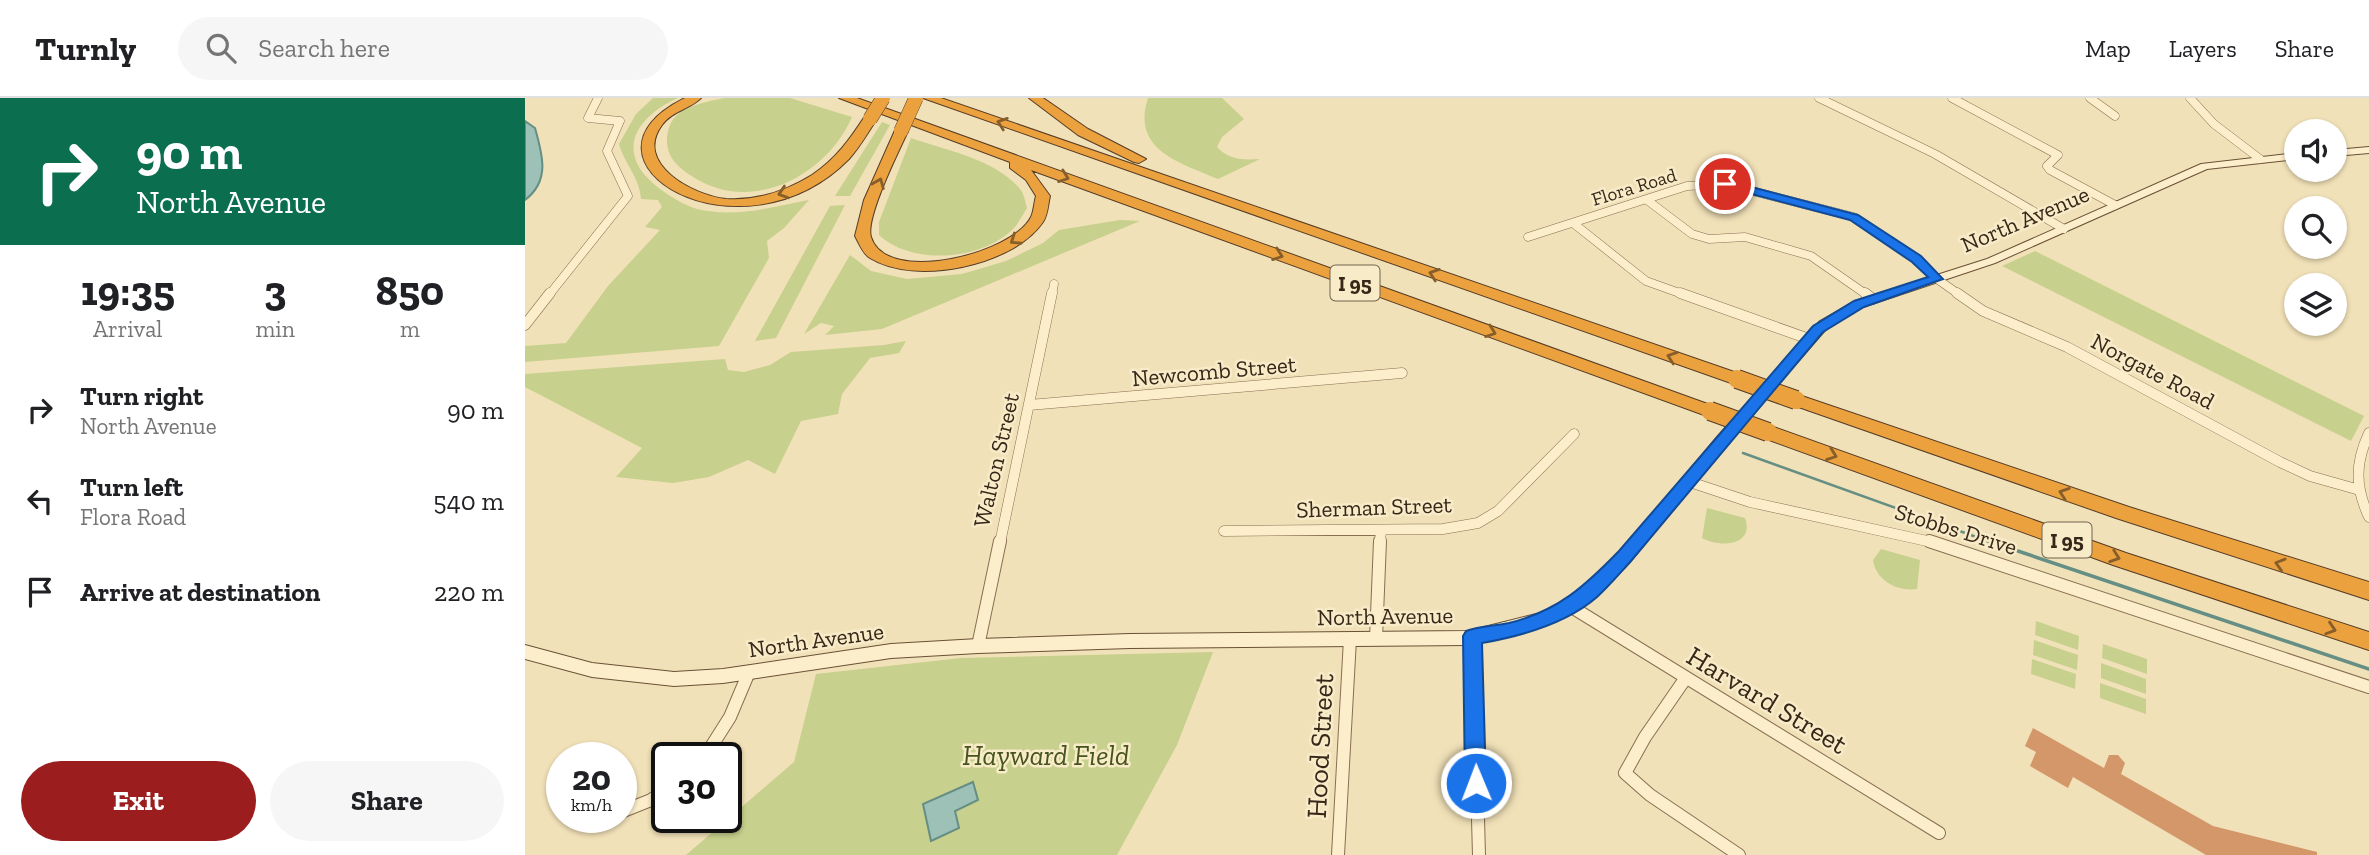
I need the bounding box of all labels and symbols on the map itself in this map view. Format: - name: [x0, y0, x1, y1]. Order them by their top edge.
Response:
- one-way arrow: [996, 117, 1008, 131]
- pin: [1695, 154, 1755, 214]
- street label: Flora Road: [1589, 163, 1680, 211]
- one-way arrow: [1057, 169, 1069, 183]
- one-way arrow: [871, 177, 885, 189]
- street label: North Avenue: [1957, 179, 2093, 259]
- one-way arrow: [777, 185, 790, 199]
- one-way arrow: [1010, 232, 1023, 245]
- one-way arrow: [1271, 246, 1283, 260]
- road number: I 95: [1331, 266, 1379, 300]
- one-way arrow: [1429, 268, 1441, 282]
- one-way arrow: [1485, 324, 1497, 338]
- street label: Norgate Road: [2087, 327, 2220, 415]
- street label: Newcomb Street: [1131, 350, 1298, 392]
- one-way arrow: [1667, 351, 1679, 365]
- street label: Walton Street: [967, 390, 1025, 530]
- one-way arrow: [1826, 447, 1838, 461]
- one-way arrow: [2059, 487, 2071, 501]
- street label: Sherman Street: [1296, 490, 1453, 524]
- street label: Stobbs Drive: [1891, 497, 2021, 561]
- road number: I 95: [2043, 522, 2091, 558]
- one-way arrow: [2109, 549, 2121, 563]
- one-way arrow: [2275, 557, 2287, 572]
- street label: North Avenue: [1317, 601, 1453, 631]
- street label: North Avenue: [746, 617, 886, 663]
- one-way arrow: [2325, 621, 2337, 636]
- street label: Harvard Street: [1681, 639, 1854, 761]
- street label: Hood Street: [1300, 672, 1340, 819]
- park label: Hayward Field: [963, 739, 1129, 772]
- speed limit sign: 30: [651, 742, 742, 833]
- position arrow: [1439, 746, 1513, 820]

